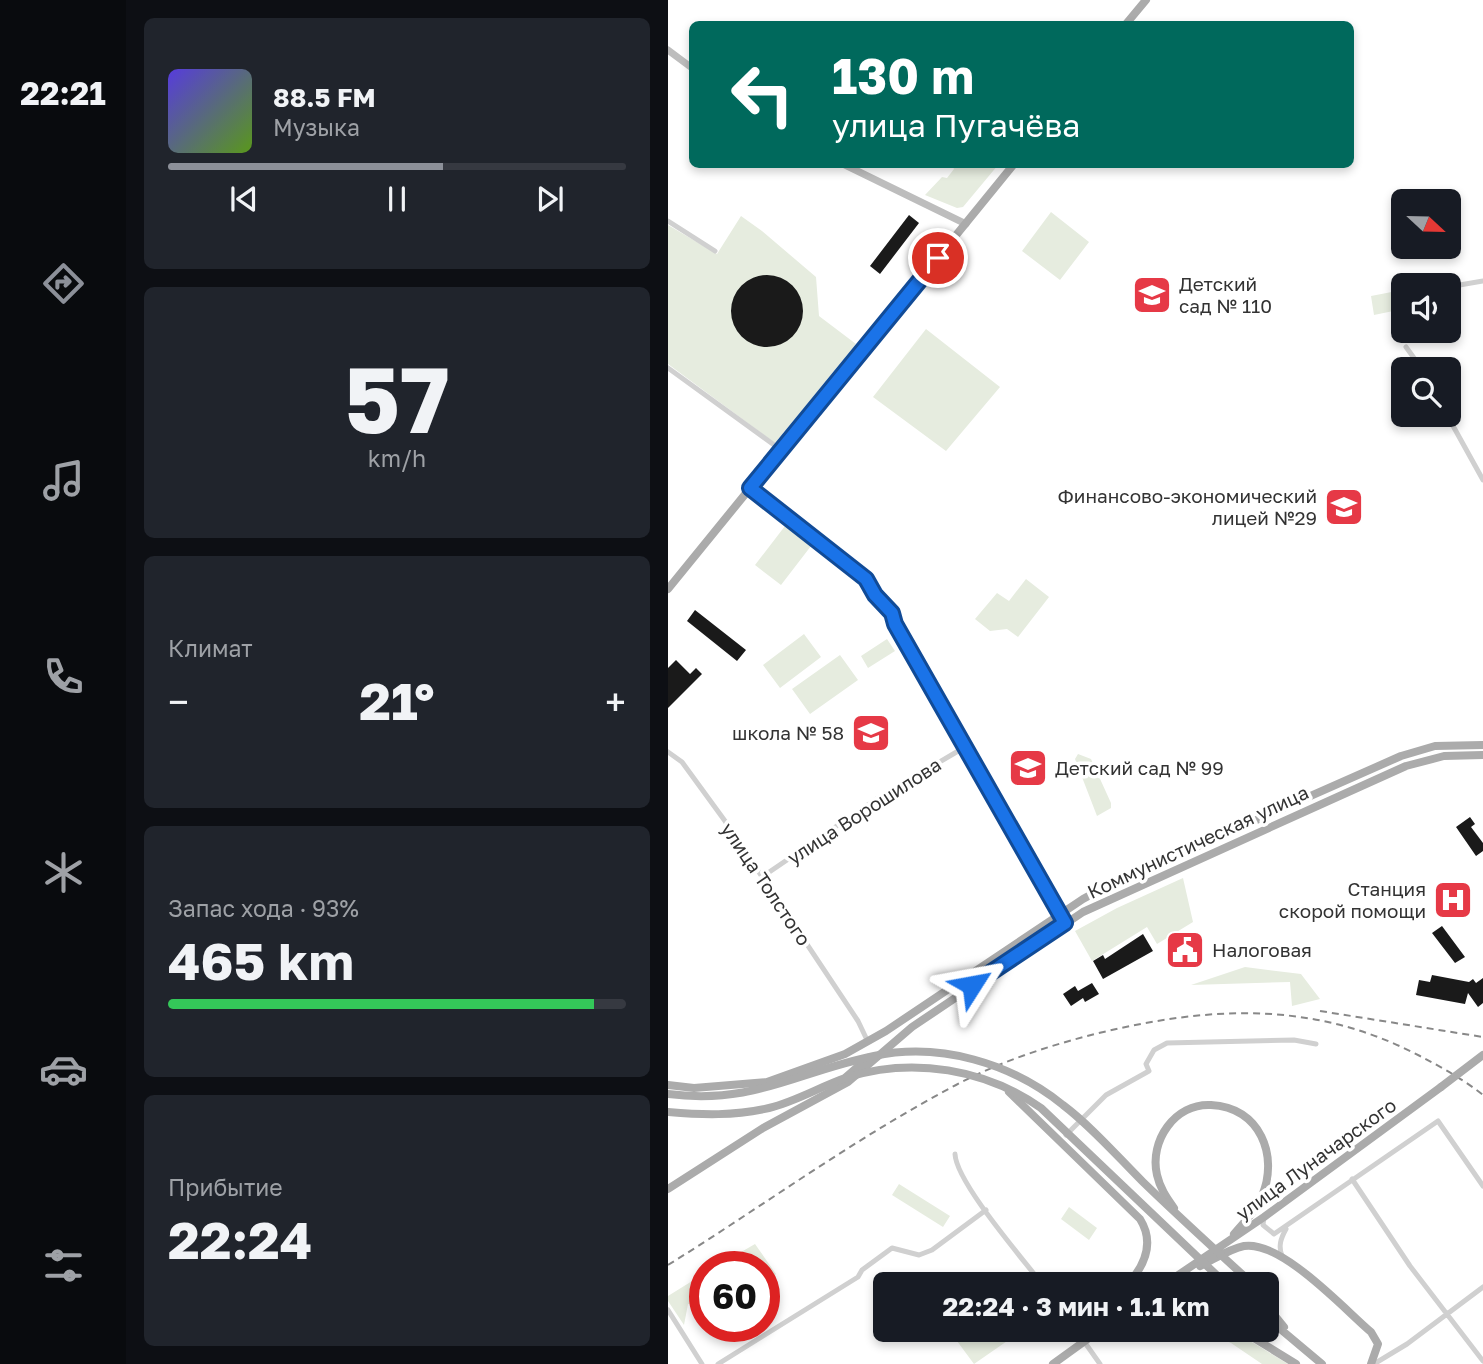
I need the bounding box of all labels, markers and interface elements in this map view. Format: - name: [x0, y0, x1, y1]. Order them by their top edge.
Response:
- text: 130 m: [832, 46, 974, 105]
- icon: left: [717, 49, 808, 140]
- text: 22:21: [20, 74, 106, 112]
- text: 88.5 FM: [273, 82, 376, 113]
- text: улица Пугачёва: [832, 106, 1080, 144]
- text: Музыка: [273, 113, 360, 141]
- icon: previous: [225, 180, 263, 218]
- icon: pause: [378, 180, 416, 218]
- icon: next: [531, 180, 569, 218]
- north arrow: [1391, 189, 1461, 259]
- map controls: [1391, 189, 1461, 427]
- pin: [908, 228, 968, 288]
- icon: arrive: [919, 239, 957, 277]
- icon: directions: [39, 259, 88, 308]
- place label: Детский сад № 110: [1179, 272, 1272, 317]
- button: sound: [1391, 273, 1461, 343]
- school or university icon: Детский сад № 110: [1131, 274, 1173, 316]
- text: 57: [344, 344, 450, 453]
- button: search: [1391, 357, 1461, 427]
- text: km/h: [368, 444, 426, 472]
- icon: music: [39, 456, 88, 505]
- place label: Финансово-экономический лицей №29: [1057, 484, 1317, 529]
- school or university icon: Финансово-экономический лицей №29: [1323, 486, 1365, 528]
- text: Климат: [168, 634, 253, 662]
- icon: phone: [39, 652, 88, 701]
- text: 21°: [359, 669, 435, 731]
- text: −: [168, 679, 189, 724]
- text: +: [605, 679, 626, 724]
- school or university icon: школа № 58: [850, 712, 892, 754]
- place label: школа № 58: [732, 721, 844, 744]
- school or university icon: Детский сад № 99: [1007, 747, 1049, 789]
- street label: улица Ворошилова: [783, 752, 945, 869]
- place label: Детский сад № 99: [1055, 756, 1224, 779]
- street label: Коммунистическая улица: [1084, 780, 1312, 903]
- street label: улица Толстого: [717, 818, 816, 950]
- icon: climate: [39, 848, 88, 897]
- place label: Станция скорой помощи: [1279, 877, 1426, 922]
- hospital icon: Станция скорой помощи: [1432, 879, 1474, 921]
- text: Запас хода · 93%: [168, 894, 359, 922]
- text: 465 km: [168, 929, 354, 991]
- public building icon: Налоговая: [1164, 929, 1206, 971]
- place label: Налоговая: [1212, 938, 1312, 961]
- position arrow: [935, 948, 1009, 1022]
- icon: car: [39, 1045, 88, 1094]
- street label: улица Луначарского: [1231, 1093, 1400, 1224]
- text: Прибытие: [168, 1173, 283, 1201]
- text: 22:24: [168, 1208, 312, 1270]
- icon: filters: [39, 1241, 88, 1290]
- speed limit sign: 60: [689, 1251, 780, 1342]
- text: 22:24 · 3 мин · 1.1 km: [942, 1291, 1210, 1322]

